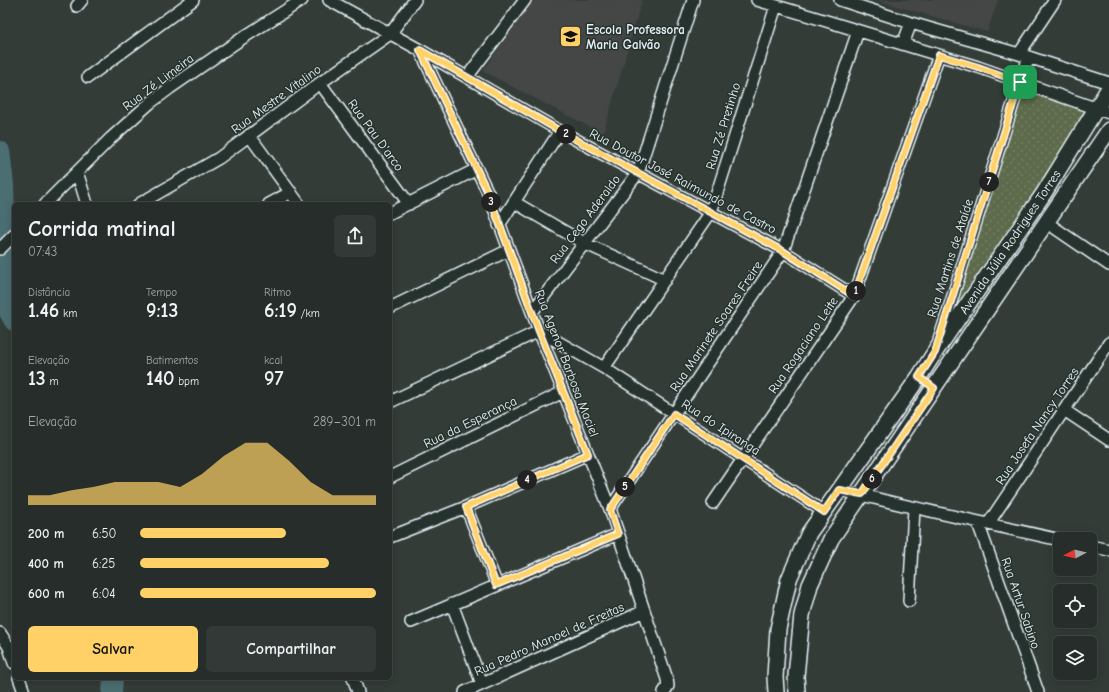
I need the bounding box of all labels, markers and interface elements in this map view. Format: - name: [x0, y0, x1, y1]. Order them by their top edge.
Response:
- place label: Escola Professora Maria Galvão: [586, 22, 685, 52]
- school or university icon: Escola Professora Maria Galvão: [557, 23, 583, 49]
- street label: Rua Zé Limeira: [119, 50, 197, 114]
- street label: Rua Mestre Vitalino: [228, 61, 324, 137]
- pin: [1003, 65, 1037, 99]
- icon: arrive: [1009, 71, 1031, 93]
- street label: Rua Zé Pretinho: [703, 81, 743, 171]
- street label: Rua Pau D'arco: [345, 96, 407, 174]
- pin: 2: [556, 124, 576, 144]
- street label: Rua Doutor José Raimundo de Castro: [587, 125, 779, 237]
- text: 2: [563, 127, 569, 140]
- street label: Avenida Júlia Rodrigues Torres: [956, 167, 1064, 317]
- street label: Rua Cego Aderaldo: [547, 172, 623, 266]
- pin: 7: [979, 172, 999, 192]
- text: 7: [987, 175, 991, 188]
- pin: 3: [481, 192, 501, 212]
- text: 3: [488, 195, 494, 208]
- street label: Rua Martins de Ataíde: [924, 196, 976, 319]
- button: share: [334, 215, 376, 257]
- text: Corrida matinal: [28, 216, 176, 242]
- text: 07:43: [28, 244, 57, 259]
- street label: Rua Marinete Soares Freire: [667, 257, 766, 394]
- pin: 1: [846, 281, 866, 301]
- text: 1: [854, 284, 858, 297]
- text: Distância: [28, 286, 70, 299]
- text: Tempo: [146, 286, 177, 299]
- text: Ritmo: [264, 286, 291, 299]
- street label: Rua Agenor Barbosa Maciel: [532, 287, 602, 439]
- street label: Rua Rogaciano Leite: [765, 293, 841, 396]
- text: 1.46: [28, 299, 59, 322]
- text: 9:13: [146, 299, 178, 322]
- text: 6:19: [264, 299, 297, 322]
- text: km: [59, 307, 77, 320]
- text: /km: [297, 307, 320, 320]
- text: Elevação: [28, 354, 69, 367]
- text: Batimentos: [146, 354, 198, 367]
- text: kcal: [264, 354, 282, 367]
- street label: Rua Josefa Nancy Torres: [992, 365, 1082, 487]
- text: 13: [28, 367, 46, 390]
- text: 140: [146, 367, 174, 390]
- text: 97: [264, 367, 283, 390]
- text: m: [46, 375, 59, 388]
- text: bpm: [174, 375, 199, 388]
- street label: Rua da Esperança: [421, 393, 519, 451]
- street label: Rua do Ipiranga: [679, 396, 763, 458]
- text: Elevação: [28, 414, 77, 429]
- text: 289–301 m: [313, 414, 376, 429]
- pin: 6: [862, 469, 882, 489]
- pin: 4: [517, 470, 537, 490]
- text: 6: [869, 472, 875, 485]
- text: 4: [524, 473, 530, 486]
- pin: 5: [615, 477, 635, 497]
- text: 5: [622, 480, 628, 493]
- text: 200 m: [28, 526, 64, 541]
- text: 6:50: [92, 526, 116, 541]
- north arrow: [1053, 532, 1097, 576]
- map controls: [1053, 532, 1097, 680]
- street label: Rua Artur Sabino: [998, 555, 1044, 651]
- text: 400 m: [28, 556, 64, 571]
- text: 6:25: [92, 556, 115, 571]
- button: locate: [1053, 584, 1097, 628]
- text: 600 m: [28, 586, 65, 601]
- text: 6:04: [92, 586, 116, 601]
- street label: Rua Pedro Manoel de Freitas: [472, 599, 626, 679]
- button: Salvar: [28, 626, 198, 672]
- button: Compartilhar: [206, 626, 376, 672]
- button: layers: [1053, 636, 1097, 680]

